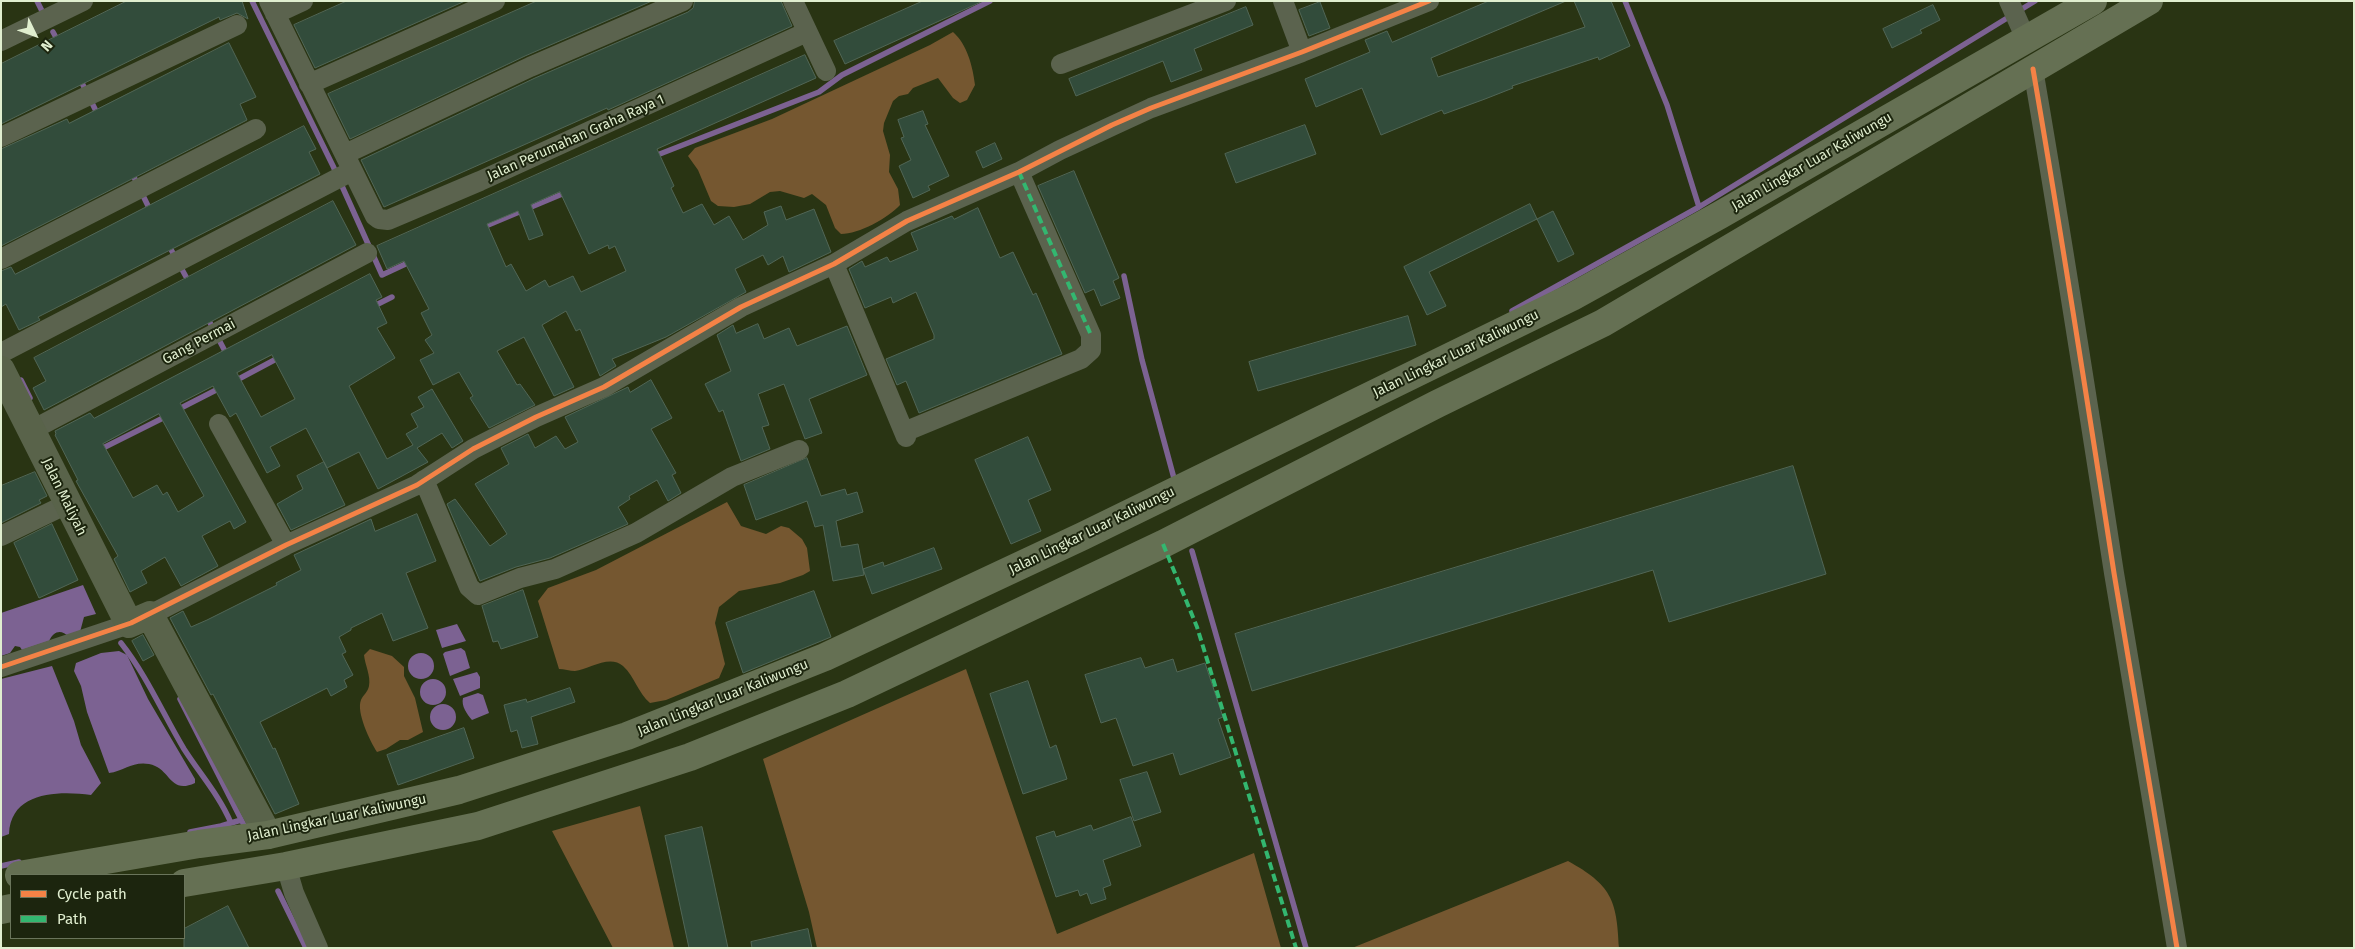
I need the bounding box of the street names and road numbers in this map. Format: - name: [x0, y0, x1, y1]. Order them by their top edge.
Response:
- street label: Jalan Perumahan Graha Raya 1: [485, 91, 667, 185]
- street label: Jalan Lingkar Luar Kaliwungu: [1729, 109, 1895, 215]
- street label: Jalan Lingkar Luar Kaliwungu: [1370, 306, 1542, 402]
- street label: Gang Permai: [160, 316, 238, 368]
- street label: Jalan Maliyah: [38, 455, 90, 539]
- street label: Jalan Lingkar Luar Kaliwungu: [1006, 483, 1178, 579]
- street label: Jalan Lingkar Luar Kaliwungu: [635, 656, 811, 740]
- street label: Jalan Lingkar Luar Kaliwungu: [246, 791, 428, 845]

